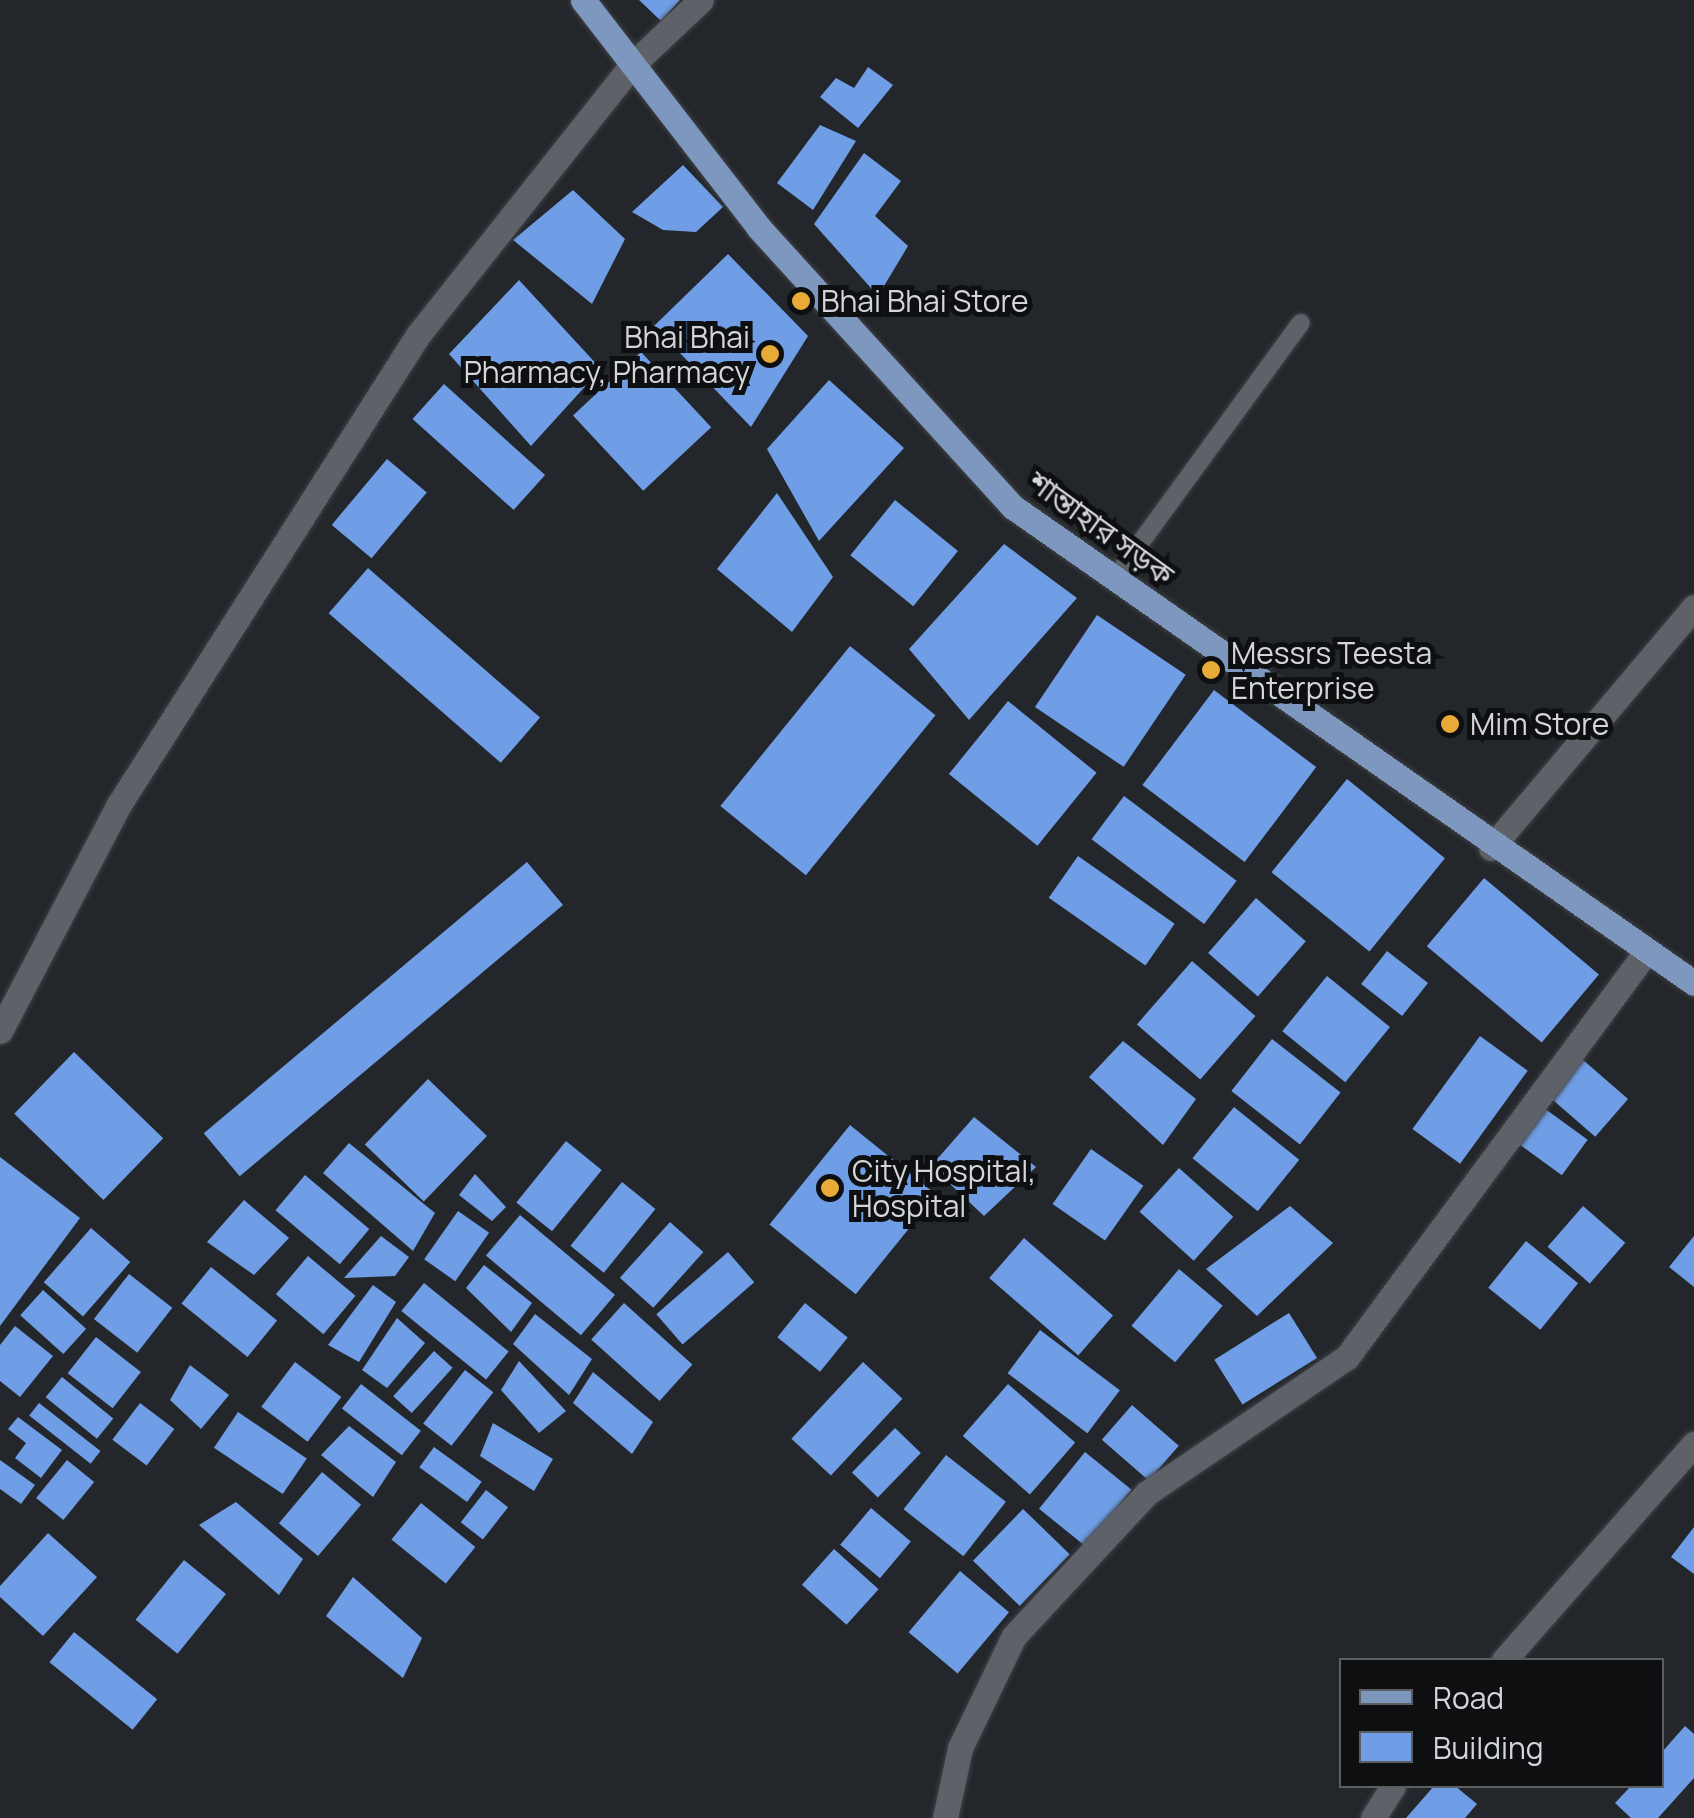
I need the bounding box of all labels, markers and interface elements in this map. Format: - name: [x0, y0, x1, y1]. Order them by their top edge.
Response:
- place label: Bhai Bhai Store: [821, 283, 1028, 319]
- marker: Bhai Bhai Store: [790, 290, 812, 312]
- place label: Bhai Bhai Pharmacy, Pharmacy: [464, 319, 750, 390]
- marker: Bhai Bhai Pharmacy, Pharmacy: [759, 343, 781, 365]
- street label: শান্তাহার সড়ক: [1021, 463, 1181, 593]
- place label: Messrs Teesta Enterprise: [1231, 635, 1432, 706]
- marker: Messrs Teesta Enterprise: [1200, 659, 1222, 681]
- place label: Mim Store: [1470, 706, 1609, 742]
- marker: Mim Store: [1439, 713, 1461, 735]
- place label: City Hospital, Hospital: [852, 1153, 1036, 1224]
- marker: City Hospital, Hospital: [817, 1175, 843, 1201]
- legend: [1339, 1658, 1664, 1788]
- text: Road: [1433, 1677, 1504, 1718]
- text: Building: [1433, 1727, 1544, 1768]

